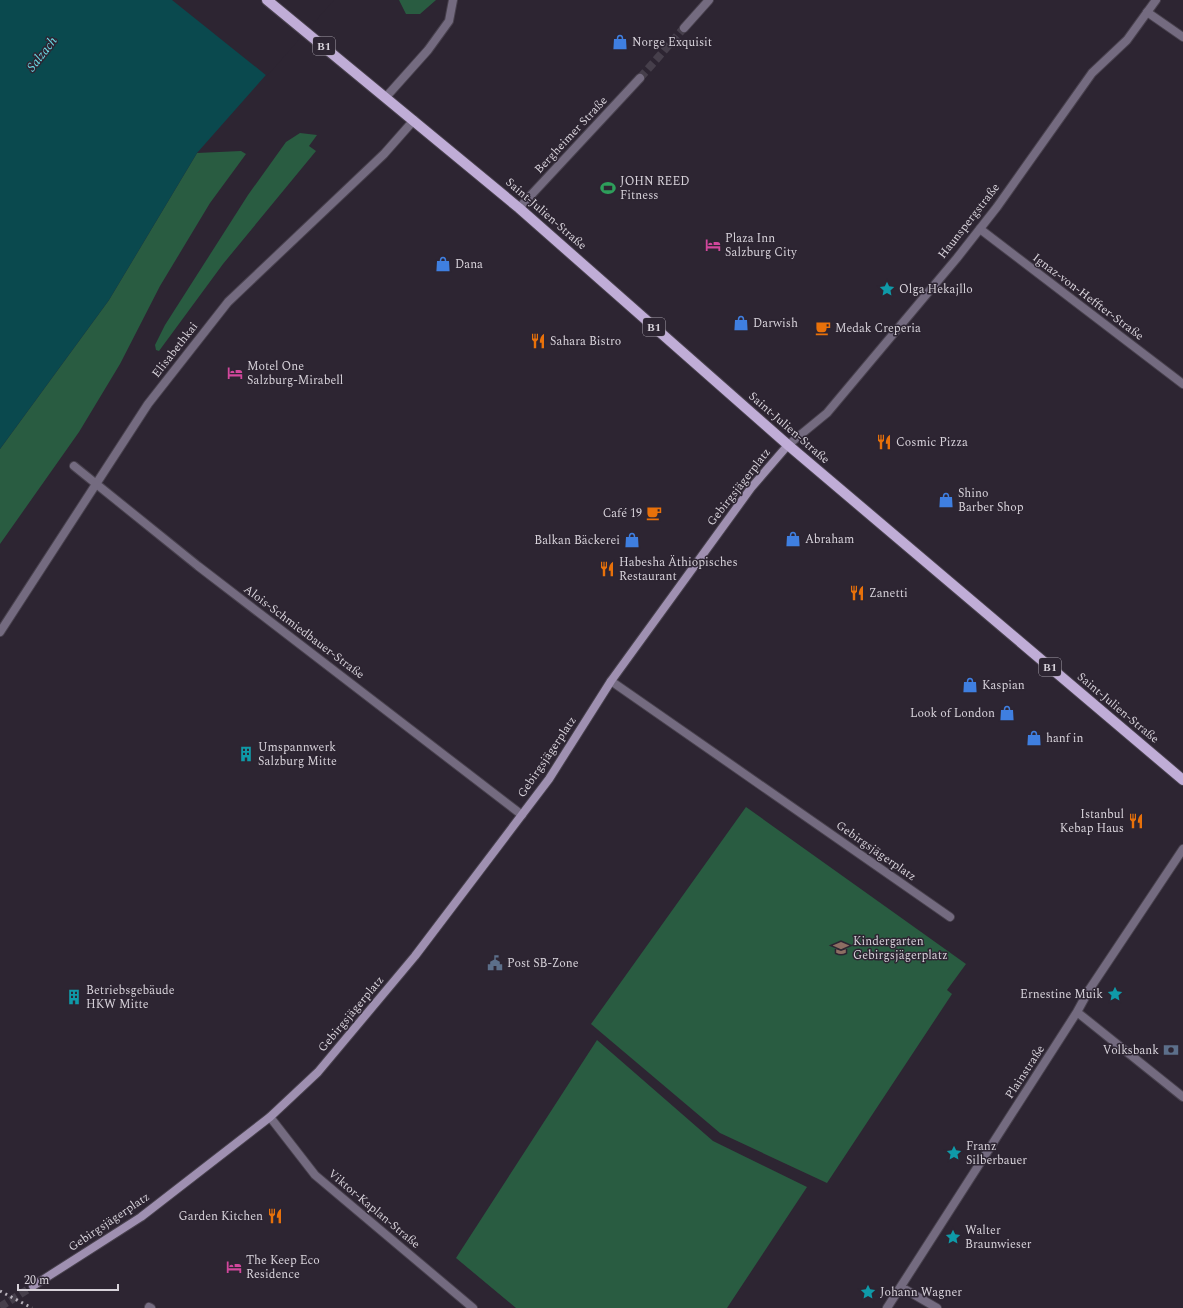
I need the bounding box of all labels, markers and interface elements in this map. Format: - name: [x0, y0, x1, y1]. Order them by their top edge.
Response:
- water label: Salzach: [22, 32, 62, 76]
- shop icon: Norge Exquisit: [611, 33, 629, 51]
- place label: Norge Exquisit: [632, 33, 712, 52]
- road number: B1: [313, 37, 335, 55]
- street label: Bergheimer Straße: [530, 92, 612, 178]
- place label: JOHN REED Fitness: [620, 172, 690, 205]
- street label: Saint-Julien-Straße: [501, 173, 591, 255]
- sports icon: JOHN REED Fitness: [599, 179, 617, 197]
- street label: Haunspergstraße: [933, 179, 1005, 263]
- place label: Plaza Inn Salzburg City: [725, 229, 798, 262]
- hotel icon: Plaza Inn Salzburg City: [704, 236, 722, 254]
- street label: Ignaz-von-Heffter-Straße: [1028, 249, 1148, 345]
- shop icon: Dana: [434, 255, 452, 273]
- place label: Dana: [455, 255, 483, 274]
- place icon: Olga Hekajllo: [878, 280, 896, 298]
- place label: Olga Hekajllo: [899, 280, 973, 299]
- shop icon: Darwish: [732, 314, 750, 332]
- place label: Darwish: [753, 314, 798, 333]
- street label: Elisabethkai: [147, 318, 203, 382]
- road number: B1: [643, 318, 665, 336]
- cafe icon: Medak Creperia: [814, 319, 832, 337]
- place label: Medak Creperia: [835, 319, 921, 338]
- restaurant icon: Sahara Bistro: [529, 332, 547, 350]
- place label: Sahara Bistro: [550, 332, 621, 351]
- place label: Motel One Salzburg-Mirabell: [247, 357, 343, 390]
- hotel icon: Motel One Salzburg-Mirabell: [226, 364, 244, 382]
- street label: Saint-Julien-Straße: [744, 387, 834, 469]
- restaurant icon: Cosmic Pizza: [875, 433, 893, 451]
- place label: Cosmic Pizza: [896, 433, 968, 452]
- street label: Gebirgsjägerplatz: [702, 444, 776, 530]
- place label: Shino Barber Shop: [958, 484, 1024, 517]
- shop icon: Shino Barber Shop: [937, 491, 955, 509]
- place label: Café 19: [603, 504, 642, 523]
- cafe icon: Café 19: [645, 504, 663, 522]
- shop icon: Abraham: [784, 530, 802, 548]
- place label: Abraham: [805, 530, 854, 549]
- place label: Balkan Bäckerei: [534, 531, 620, 550]
- shop icon: Balkan Bäckerei: [623, 531, 641, 549]
- place label: Habesha Äthiopisches Restaurant: [619, 553, 738, 586]
- restaurant icon: Habesha Äthiopisches Restaurant: [598, 560, 616, 578]
- street label: Alois-Schmiedbauer-Straße: [240, 580, 369, 684]
- restaurant icon: Zanetti: [848, 584, 866, 602]
- place label: Zanetti: [869, 584, 908, 603]
- road number: B1: [1039, 658, 1061, 676]
- street label: Saint-Julien-Straße: [1073, 668, 1163, 748]
- shop icon: Kaspian: [961, 676, 979, 694]
- place label: Kaspian: [982, 676, 1025, 695]
- place label: Look of London: [910, 704, 995, 723]
- shop icon: Look of London: [998, 704, 1016, 722]
- street label: Gebirgsjägerplatz: [513, 712, 581, 802]
- shop icon: hanf in: [1025, 729, 1043, 747]
- place label: hanf in: [1046, 729, 1084, 748]
- place label: Umspannwerk Salzburg Mitte: [258, 738, 337, 771]
- building icon: Umspannwerk Salzburg Mitte: [237, 745, 255, 763]
- place label: Istanbul Kebap Haus: [1060, 805, 1124, 838]
- restaurant icon: Istanbul Kebap Haus: [1127, 812, 1145, 830]
- street label: Gebirgsjägerplatz: [832, 816, 920, 886]
- place label: Kindergarten Gebirgsjägerplatz: [853, 932, 948, 965]
- school or university icon: Kindergarten Gebirgsjägerplatz: [832, 939, 850, 957]
- public building icon: Post SB-Zone: [486, 954, 504, 972]
- place label: Post SB-Zone: [507, 954, 579, 973]
- street label: Gebirgsjägerplatz: [313, 972, 389, 1056]
- place label: Betriebsgebäude HKW Mitte: [86, 981, 175, 1014]
- place label: Ernestine Muik: [1020, 985, 1103, 1004]
- place icon: Ernestine Muik: [1106, 985, 1124, 1003]
- building icon: Betriebsgebäude HKW Mitte: [65, 988, 83, 1006]
- street label: Plainstraße: [1000, 1041, 1050, 1103]
- place label: Volksbank: [1103, 1041, 1159, 1060]
- bank icon: Volksbank: [1162, 1041, 1180, 1059]
- place label: Franz Silberbauer: [966, 1137, 1027, 1170]
- place icon: Franz Silberbauer: [945, 1144, 963, 1162]
- street label: Viktor-Kaplan-Straße: [324, 1165, 425, 1254]
- street label: Gebirgsjägerplatz: [64, 1188, 154, 1256]
- place label: Garden Kitchen: [179, 1207, 263, 1226]
- restaurant icon: Garden Kitchen: [266, 1207, 284, 1225]
- place label: Walter Braunwieser: [965, 1221, 1032, 1254]
- place icon: Walter Braunwieser: [944, 1228, 962, 1246]
- place label: The Keep Eco Residence: [246, 1251, 320, 1284]
- hotel icon: The Keep Eco Residence: [225, 1258, 243, 1276]
- scale bar: [18, 1266, 118, 1292]
- text: 20 m: [24, 1271, 49, 1290]
- place icon: Johann Wagner: [859, 1283, 877, 1301]
- place label: Johann Wagner: [880, 1283, 962, 1302]

